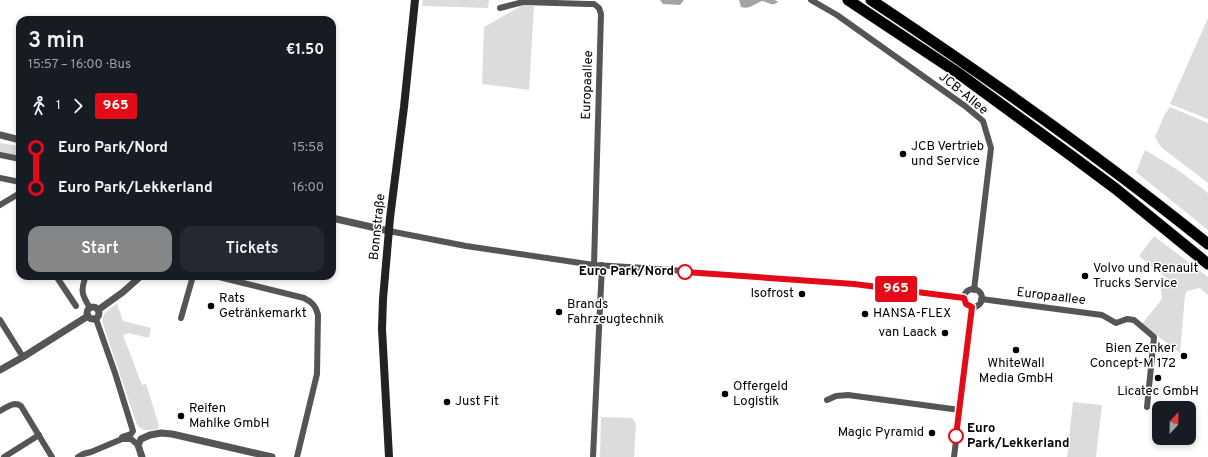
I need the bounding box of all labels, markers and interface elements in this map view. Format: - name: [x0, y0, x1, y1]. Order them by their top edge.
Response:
- text: 3 min: [28, 28, 84, 55]
- text: €1.50: [286, 41, 324, 60]
- street label: Europaallee: [579, 50, 597, 120]
- text: 15:57 – 16:00 · Bus: [28, 57, 131, 73]
- street label: JCB-Allee: [935, 69, 991, 119]
- icon: walk: [28, 95, 50, 117]
- icon: forward: [67, 95, 89, 117]
- text: 965: [103, 97, 129, 114]
- text: 1: [56, 98, 61, 114]
- text: Euro Park/Nord: [58, 139, 168, 158]
- place label: JCB Vertrieb und Service: [911, 139, 984, 170]
- text: 15:58: [292, 140, 324, 156]
- marker: JCB Vertrieb und Service: [898, 149, 908, 159]
- text: Euro Park/Lekkerland: [58, 179, 213, 198]
- text: 16:00: [292, 180, 324, 196]
- street label: Bonnstraße: [367, 193, 389, 261]
- button: Start: [28, 226, 172, 272]
- button: Tickets: [180, 226, 324, 272]
- place label: Volvo und Renault Trucks Service: [1093, 261, 1198, 292]
- place label: Euro Park/Nord: [579, 264, 674, 280]
- marker: Euro Park/Nord: [677, 264, 693, 280]
- marker: Volvo und Renault Trucks Service: [1080, 271, 1090, 281]
- line badge: 965: [873, 276, 919, 302]
- text: 965: [883, 280, 909, 297]
- street label: Europaallee: [1016, 285, 1086, 309]
- place label: Isofrost: [750, 286, 794, 302]
- marker: Isofrost: [797, 289, 807, 299]
- place label: Rats Getränkemarkt: [219, 291, 307, 322]
- place label: Brands Fahrzeugtechnik: [567, 297, 664, 328]
- marker: Rats Getränkemarkt: [206, 301, 216, 311]
- place label: HANSA-FLEX: [873, 306, 951, 322]
- marker: Brands Fahrzeugtechnik: [554, 307, 564, 317]
- marker: HANSA-FLEX: [860, 309, 870, 319]
- place label: van Laack: [879, 325, 937, 341]
- marker: van Laack: [940, 328, 950, 338]
- place label: Bien Zenker Concept-M 172: [1090, 341, 1176, 372]
- marker: WhiteWall Media GmbH: [1011, 345, 1021, 355]
- marker: Bien Zenker Concept-M 172: [1179, 351, 1189, 361]
- place label: WhiteWall Media GmbH: [979, 356, 1053, 387]
- marker: Licatec GmbH: [1153, 373, 1163, 383]
- place label: Offergeld Logistik: [733, 379, 788, 410]
- place label: Licatec GmbH: [1117, 384, 1199, 400]
- marker: Offergeld Logistik: [720, 389, 730, 399]
- place label: Just Fit: [455, 394, 499, 410]
- marker: Just Fit: [442, 397, 452, 407]
- place label: Reifen Mahlke GmbH: [189, 401, 270, 432]
- north arrow: [1152, 401, 1196, 445]
- map controls: [1152, 401, 1196, 445]
- marker: Reifen Mahlke GmbH: [176, 411, 186, 421]
- place label: Euro Park/Lekkerland: [967, 421, 1069, 452]
- place label: Magic Pyramid: [838, 425, 924, 441]
- marker: Magic Pyramid: [927, 428, 937, 438]
- marker: Euro Park/Lekkerland: [948, 428, 964, 444]

